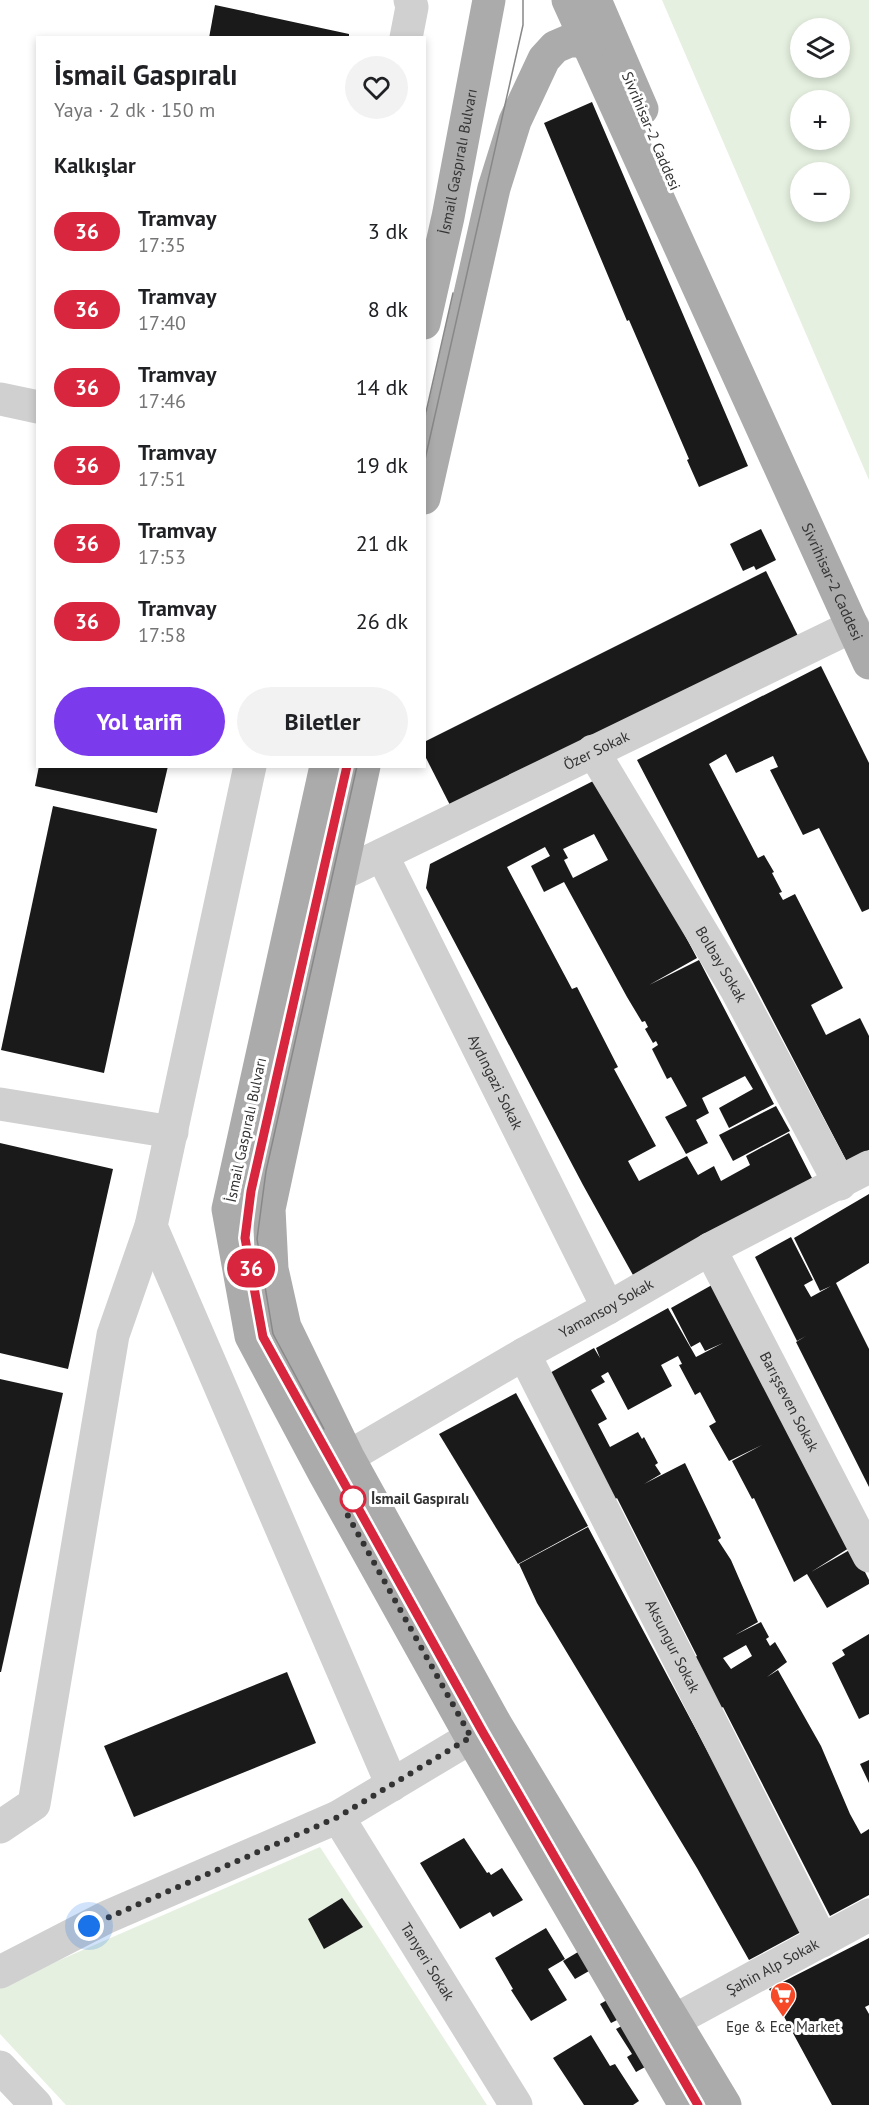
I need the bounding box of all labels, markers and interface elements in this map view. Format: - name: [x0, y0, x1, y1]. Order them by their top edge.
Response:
- map controls: [790, 18, 850, 222]
- button: layers: [790, 18, 850, 78]
- text: İsmail Gaspıralı: [54, 56, 238, 93]
- button: heart: [345, 56, 408, 119]
- street label: Sivrihisar-2 Caddesi: [618, 69, 685, 193]
- street label: İsmail Gaspıralı Bulvarı: [434, 87, 481, 236]
- button: +: [790, 90, 850, 150]
- text: Yaya · 2 dk · 150 m: [54, 97, 215, 123]
- text: Kalkışlar: [54, 151, 136, 179]
- button: −: [790, 162, 850, 222]
- text: Tramvay: [138, 204, 216, 232]
- text: 3 dk: [368, 217, 408, 245]
- text: 36: [75, 218, 99, 245]
- text: 17:35: [138, 232, 186, 258]
- text: Tramvay: [138, 282, 216, 310]
- text: 8 dk: [368, 295, 408, 323]
- text: 36: [75, 296, 99, 323]
- text: 17:40: [138, 310, 186, 336]
- text: Tramvay: [138, 360, 216, 388]
- text: 14 dk: [356, 373, 408, 401]
- text: 36: [75, 374, 99, 401]
- text: 17:46: [138, 388, 186, 414]
- text: Tramvay: [138, 438, 216, 466]
- text: 19 dk: [356, 451, 408, 479]
- text: 36: [75, 452, 99, 479]
- text: 17:51: [138, 466, 186, 492]
- text: Tramvay: [138, 516, 216, 544]
- street label: Sivrihisar-2 Caddesi: [798, 520, 868, 643]
- text: 21 dk: [356, 529, 408, 557]
- text: 36: [75, 530, 99, 557]
- text: 17:53: [138, 544, 186, 570]
- text: Tramvay: [138, 594, 216, 622]
- text: 26 dk: [356, 607, 408, 635]
- text: 36: [75, 608, 99, 635]
- text: 17:58: [138, 622, 186, 648]
- button: Yol tarifi: [54, 687, 225, 756]
- button: Biletler: [237, 687, 408, 756]
- street label: Özer Sokak: [560, 726, 633, 774]
- street label: Bolbay Sokak: [692, 923, 752, 1006]
- street label: Aydıngazi Sokak: [464, 1031, 528, 1133]
- street label: İsmail Gaspıralı Bulvarı: [221, 1056, 270, 1204]
- line badge: 36: [224, 1248, 278, 1288]
- text: 36: [239, 1255, 263, 1282]
- street label: Yamansoy Sokak: [556, 1273, 657, 1342]
- street label: Barışseven Sokak: [756, 1348, 824, 1455]
- marker: İsmail Gaspıralı: [340, 1486, 366, 1512]
- place label: İsmail Gaspıralı: [371, 1489, 469, 1508]
- street label: Aksungur Sokak: [641, 1597, 705, 1697]
- your location: [74, 1911, 104, 1941]
- street label: Tanyeri Sokak: [397, 1919, 459, 2004]
- street label: Şahin Alp Sokak: [723, 1934, 823, 1999]
- supermarket icon: Ege & Ece Market: [768, 1980, 798, 2018]
- place label: Ege & Ece Market: [726, 2017, 840, 2036]

